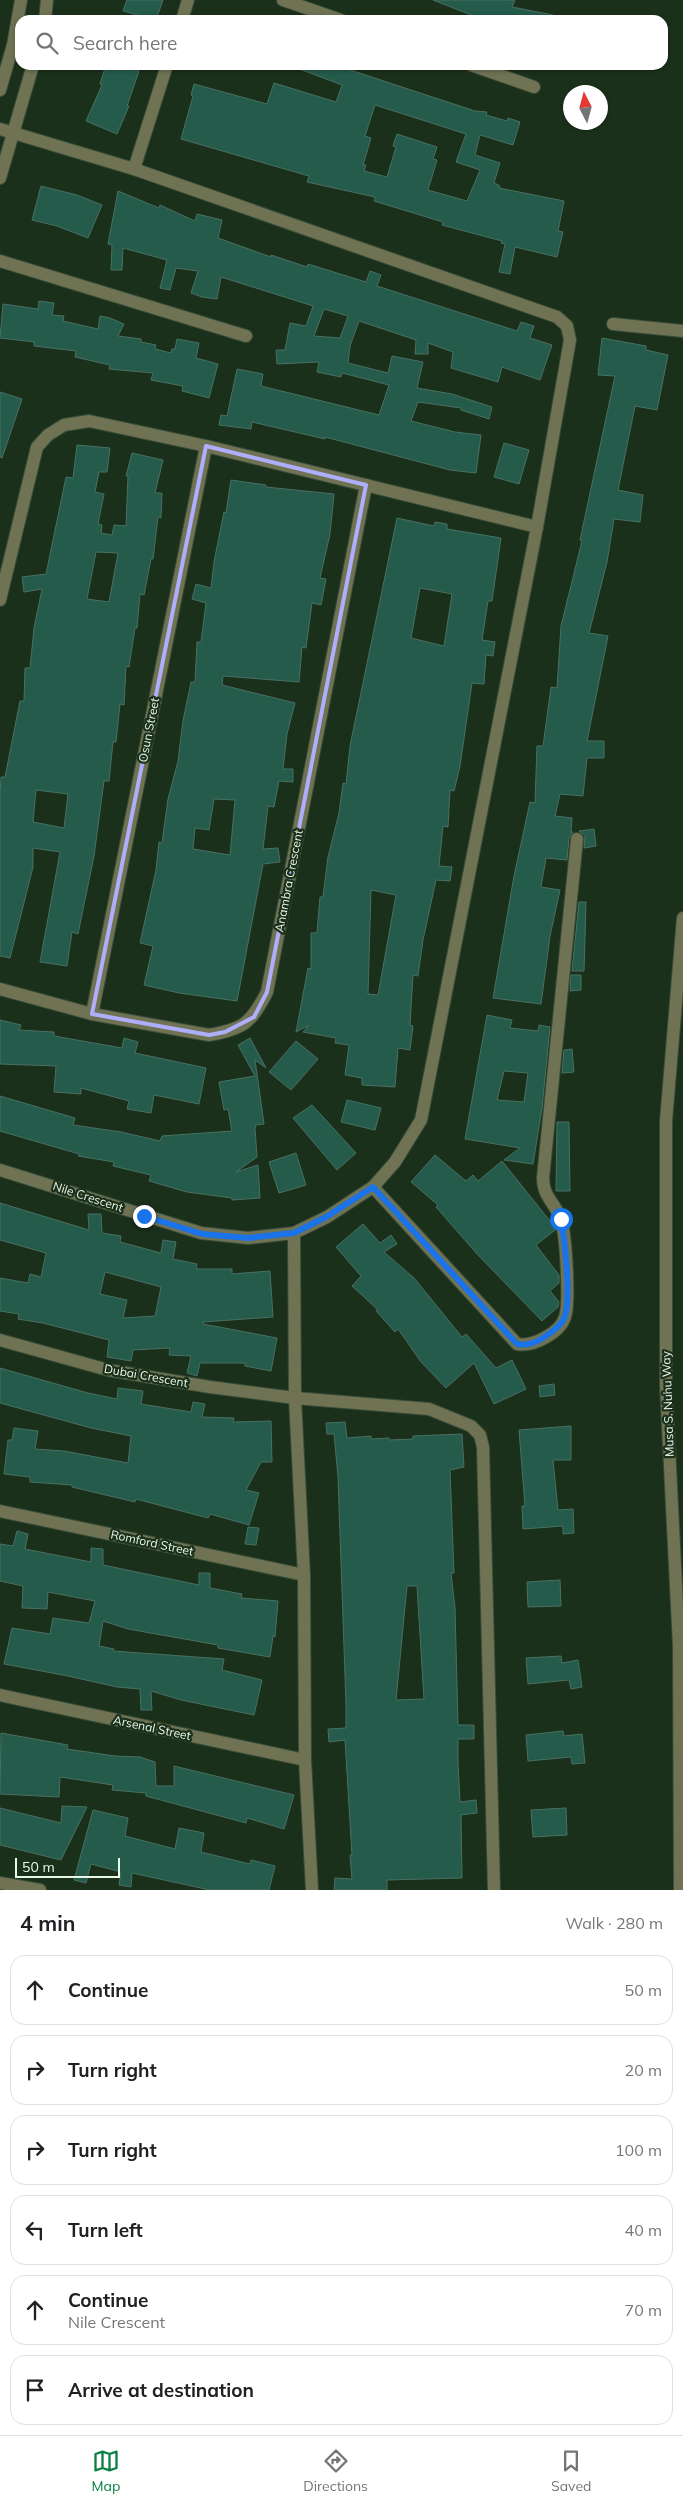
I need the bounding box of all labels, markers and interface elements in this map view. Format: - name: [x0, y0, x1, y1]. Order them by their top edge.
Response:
- search box: [15, 15, 668, 70]
- icon: search: [33, 29, 61, 57]
- text: Search here: [73, 31, 177, 55]
- north arrow: [563, 85, 608, 130]
- street label: Osun Street: [135, 696, 162, 763]
- street label: Anambra Crescent: [271, 828, 306, 933]
- street label: Nile Crescent: [51, 1178, 125, 1215]
- route end: [133, 1205, 156, 1228]
- route start: [550, 1208, 573, 1231]
- street label: Musa S. Nuhu Way: [658, 1350, 677, 1457]
- street label: Dubai Crescent: [103, 1361, 189, 1390]
- street label: Romford Street: [109, 1526, 195, 1559]
- street label: Arsenal Street: [112, 1712, 192, 1743]
- scale bar: [15, 1855, 120, 1878]
- text: 50 m: [22, 1858, 55, 1876]
- text: 4 min: [20, 1910, 75, 1936]
- text: Walk · 280 m: [565, 1913, 663, 1933]
- icon: ahead: [21, 1976, 49, 2004]
- text: Continue: [68, 1978, 148, 2002]
- text: 50 m: [625, 1980, 662, 2000]
- icon: right: [21, 2056, 49, 2084]
- text: Turn right: [68, 2058, 157, 2082]
- text: 20 m: [625, 2060, 662, 2080]
- icon: right: [21, 2136, 49, 2164]
- text: Turn right: [68, 2138, 157, 2162]
- text: 100 m: [615, 2140, 662, 2160]
- icon: left: [21, 2216, 49, 2244]
- text: Turn left: [68, 2218, 143, 2242]
- text: 40 m: [625, 2220, 662, 2240]
- text: Continue: [68, 2288, 148, 2312]
- icon: ahead: [21, 2296, 49, 2324]
- text: 70 m: [625, 2300, 662, 2320]
- text: Nile Crescent: [68, 2312, 165, 2332]
- icon: arrive: [21, 2376, 49, 2404]
- text: Arrive at destination: [68, 2378, 254, 2402]
- tab: Map: [92, 2447, 120, 2495]
- tab: Directions: [303, 2447, 368, 2495]
- tab: Saved: [551, 2447, 591, 2495]

